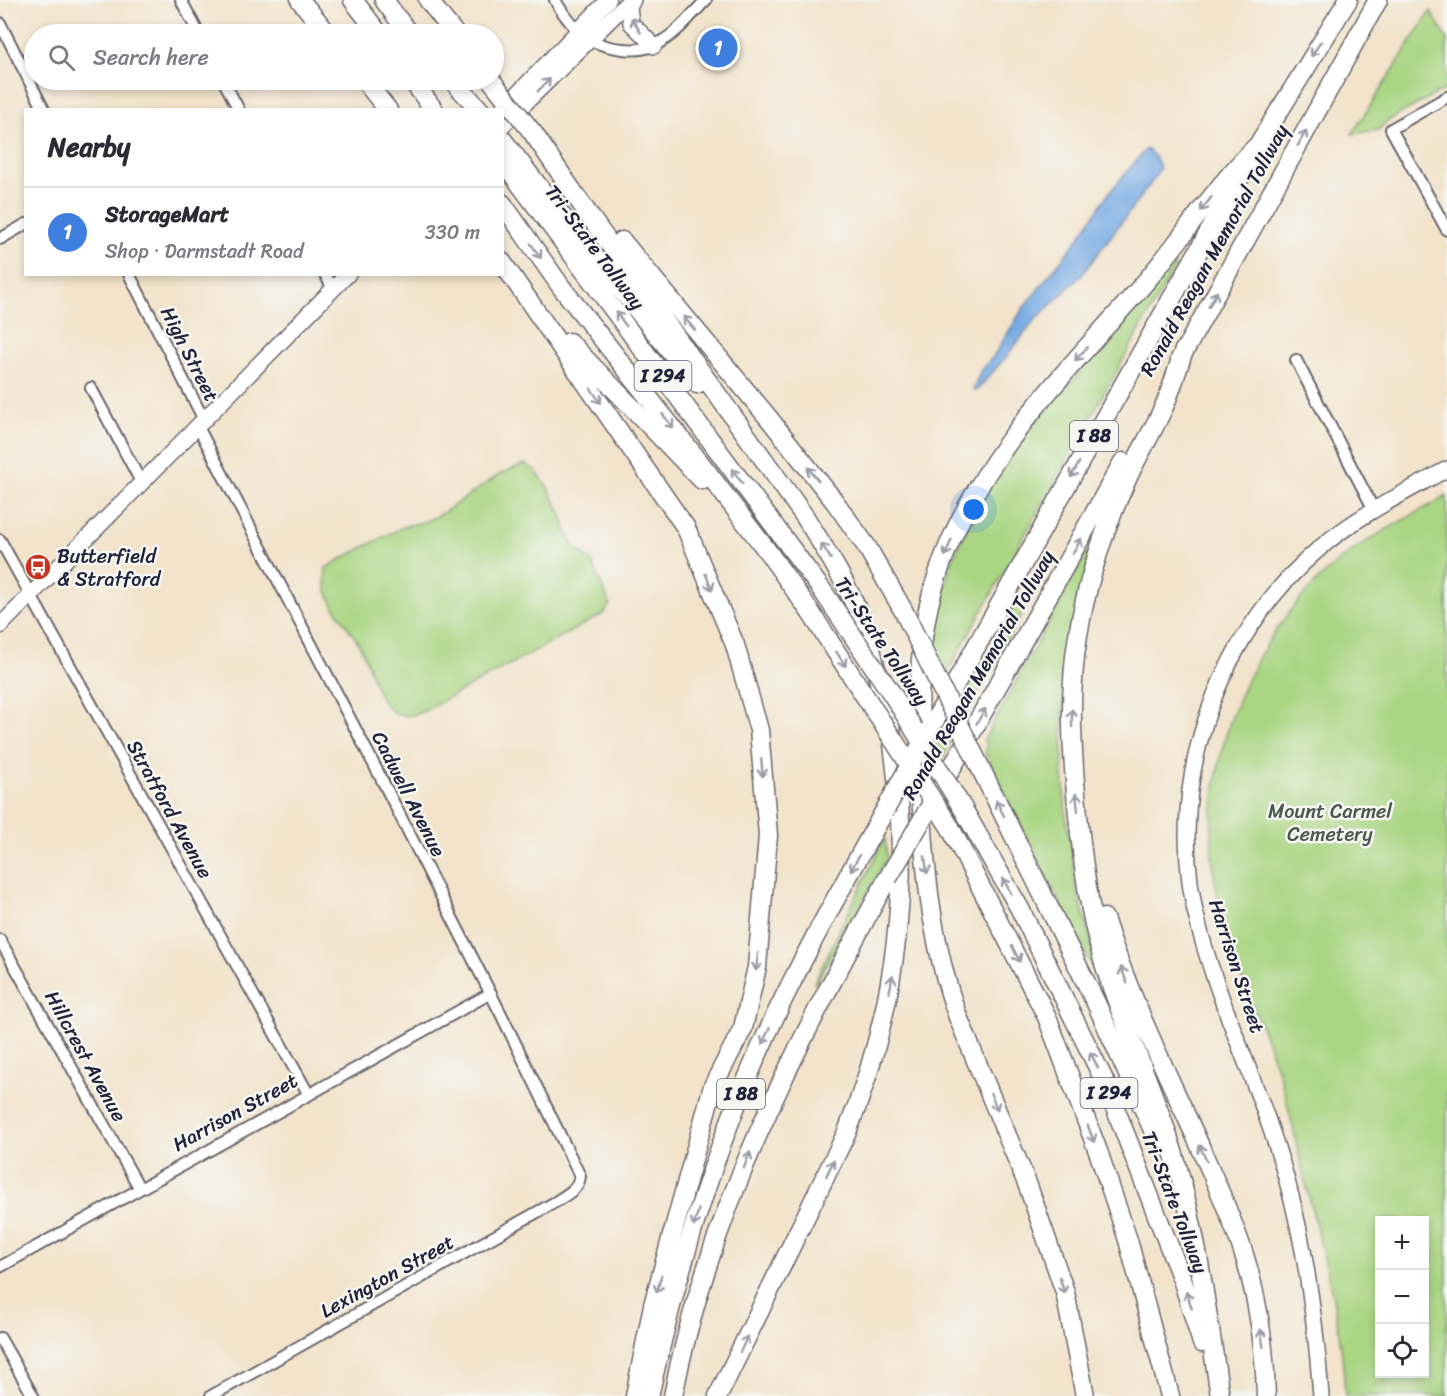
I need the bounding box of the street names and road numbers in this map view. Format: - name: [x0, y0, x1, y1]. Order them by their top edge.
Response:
- street label: Ronald Reagan Memorial Tollway: [1130, 117, 1299, 383]
- street label: Tri-State Tollway: [535, 177, 654, 318]
- street label: High Street: [150, 300, 229, 409]
- road number: I 294: [634, 361, 692, 391]
- road number: I 88: [1070, 421, 1118, 451]
- street label: Ronald Reagan Memorial Tollway: [892, 543, 1065, 807]
- street label: Tri-State Tollway: [825, 569, 939, 714]
- street label: Cadwell Avenue: [362, 725, 455, 864]
- street label: Stratford Avenue: [117, 733, 222, 885]
- street label: Harrison Street: [1198, 895, 1275, 1038]
- street label: Hillcrest Avenue: [35, 984, 136, 1129]
- street label: Harrison Street: [166, 1063, 305, 1161]
- road number: I 294: [1080, 1078, 1138, 1108]
- road number: I 88: [717, 1079, 765, 1109]
- street label: Tri-State Tollway: [1131, 1126, 1218, 1279]
- street label: Lexington Street: [314, 1225, 461, 1328]

